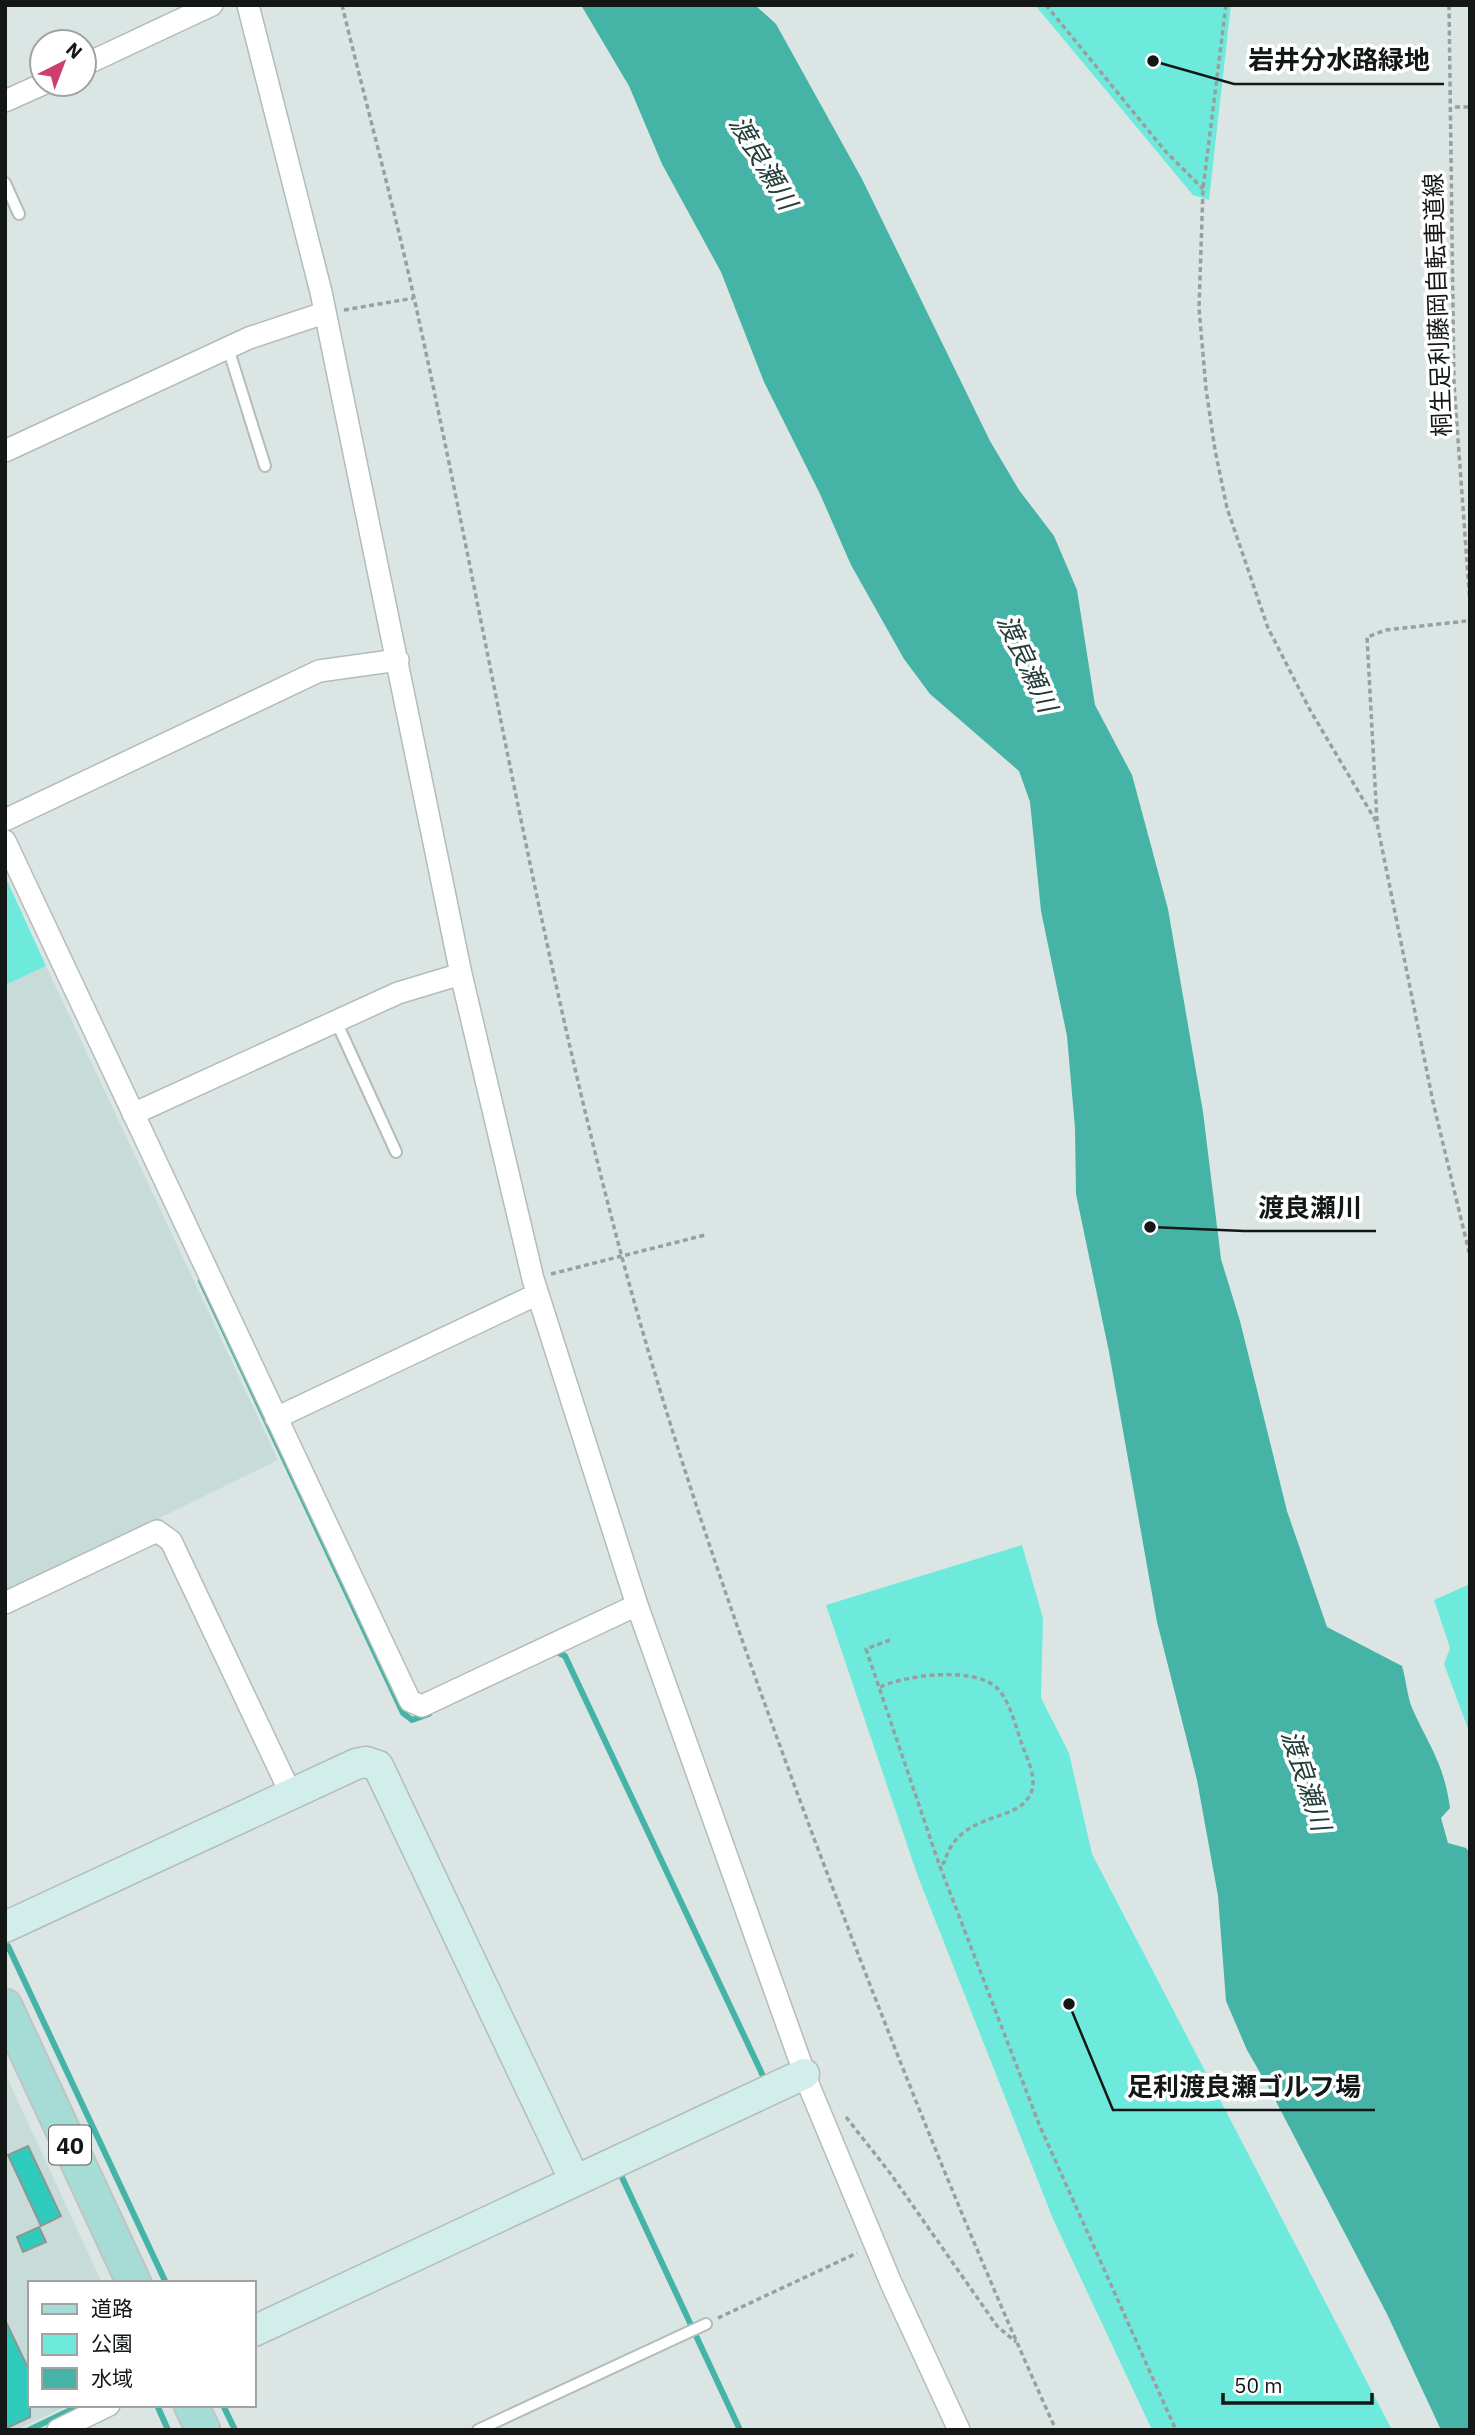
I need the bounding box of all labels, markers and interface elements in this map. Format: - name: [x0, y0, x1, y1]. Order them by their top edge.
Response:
- north arrow: [28, 28, 98, 98]
- text: N: [61, 37, 88, 64]
- callout: 岩井分水路緑地: [1234, 37, 1444, 84]
- text: 岩井分水路緑地: [1248, 42, 1430, 76]
- water label: 渡良瀬川: [723, 109, 807, 218]
- street label: 桐生足利藤岡自転車道線: [1416, 173, 1458, 437]
- water label: 渡良瀬川: [991, 609, 1067, 720]
- callout: 渡良瀬川: [1244, 1184, 1376, 1231]
- text: 渡良瀬川: [1258, 1190, 1362, 1224]
- water label: 渡良瀬川: [1275, 1725, 1340, 1838]
- callout: 足利渡良瀬ゴルフ場: [1113, 2063, 1375, 2110]
- text: 足利渡良瀬ゴルフ場: [1127, 2069, 1361, 2103]
- road number: 40: [49, 2126, 91, 2164]
- legend: [28, 2281, 256, 2407]
- text: 道路: [91, 2294, 133, 2322]
- text: 公園: [91, 2329, 133, 2357]
- scale bar: [1223, 2362, 1372, 2406]
- text: 水域: [91, 2364, 133, 2392]
- text: 50 m: [1234, 2371, 1283, 2399]

